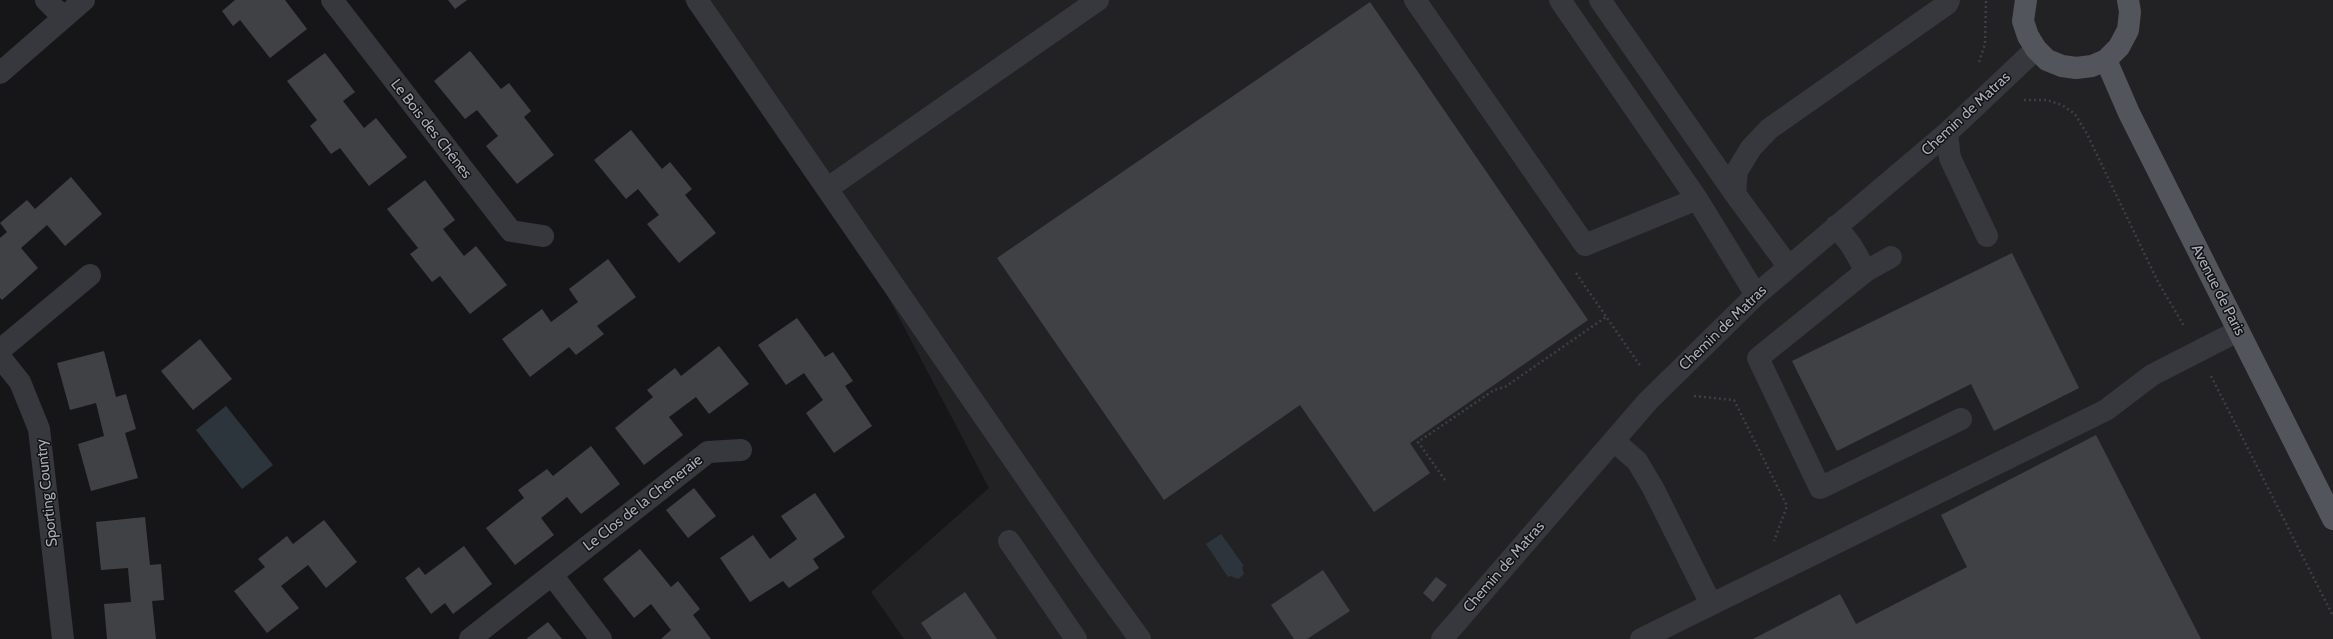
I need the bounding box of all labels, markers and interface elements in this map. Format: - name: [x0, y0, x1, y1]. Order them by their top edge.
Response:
- street label: Chemin de Matras: [1918, 68, 2014, 160]
- street label: Le Bois des Chênes: [387, 76, 475, 182]
- street label: Avenue de Paris: [2187, 241, 2249, 339]
- street label: Chemin de Matras: [1675, 282, 1771, 374]
- street label: Sporting Country: [32, 438, 62, 548]
- street label: Le Clos de la Cheneraie: [580, 451, 706, 555]
- street label: Chemin de Matras: [1460, 518, 1548, 616]

